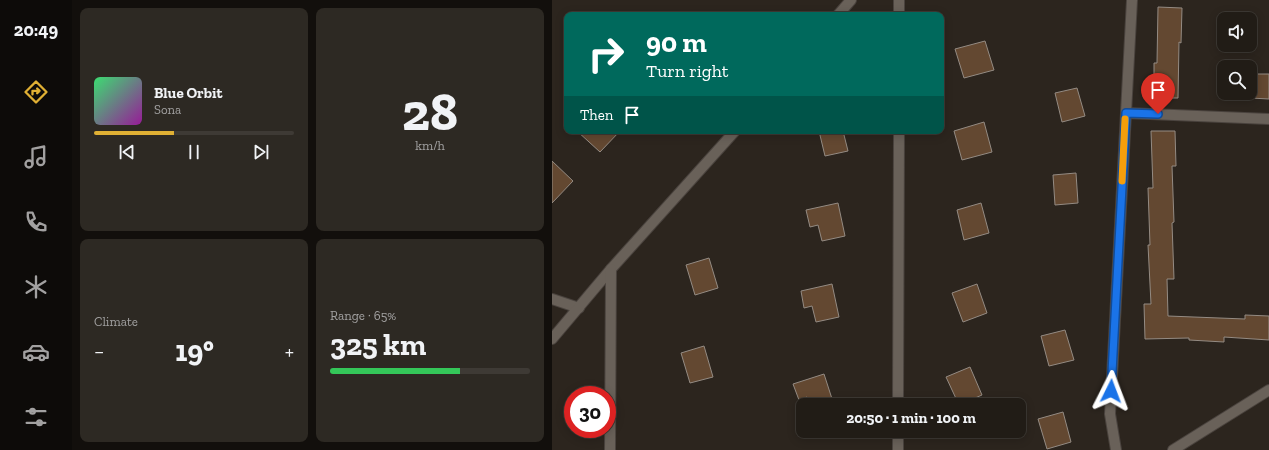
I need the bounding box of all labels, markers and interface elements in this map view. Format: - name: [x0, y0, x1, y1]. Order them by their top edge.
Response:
- map controls: [1217, 12, 1257, 100]
- button: sound: [1217, 12, 1257, 52]
- text: 20:49: [14, 19, 58, 41]
- text: 90 m: [646, 26, 707, 59]
- icon: right: [580, 28, 632, 80]
- text: Turn right: [646, 60, 728, 82]
- button: search: [1217, 60, 1257, 100]
- pin: [1141, 73, 1175, 114]
- icon: directions: [22, 78, 50, 106]
- icon: arrive: [1147, 79, 1169, 101]
- text: 28: [402, 81, 458, 143]
- text: Blue Orbit: [154, 84, 222, 102]
- text: Sona: [154, 102, 181, 117]
- icon: arrive: [621, 104, 643, 126]
- text: Then: [580, 106, 613, 124]
- text: km/h: [415, 138, 445, 153]
- icon: previous: [116, 141, 138, 163]
- icon: pause: [183, 141, 205, 163]
- icon: next: [250, 141, 272, 163]
- icon: music: [22, 143, 50, 171]
- icon: phone: [22, 208, 50, 236]
- icon: climate: [22, 273, 50, 301]
- text: Range · 65%: [330, 308, 396, 323]
- text: Climate: [94, 314, 138, 329]
- text: 325 km: [330, 327, 426, 363]
- text: 19°: [175, 333, 214, 369]
- icon: car: [22, 338, 50, 366]
- text: −: [94, 338, 104, 365]
- text: +: [285, 338, 294, 365]
- position arrow: [1090, 370, 1132, 412]
- speed limit sign: 30: [564, 386, 616, 438]
- icon: filters: [22, 403, 50, 431]
- text: 20:50 · 1 min · 100 m: [846, 409, 976, 427]

